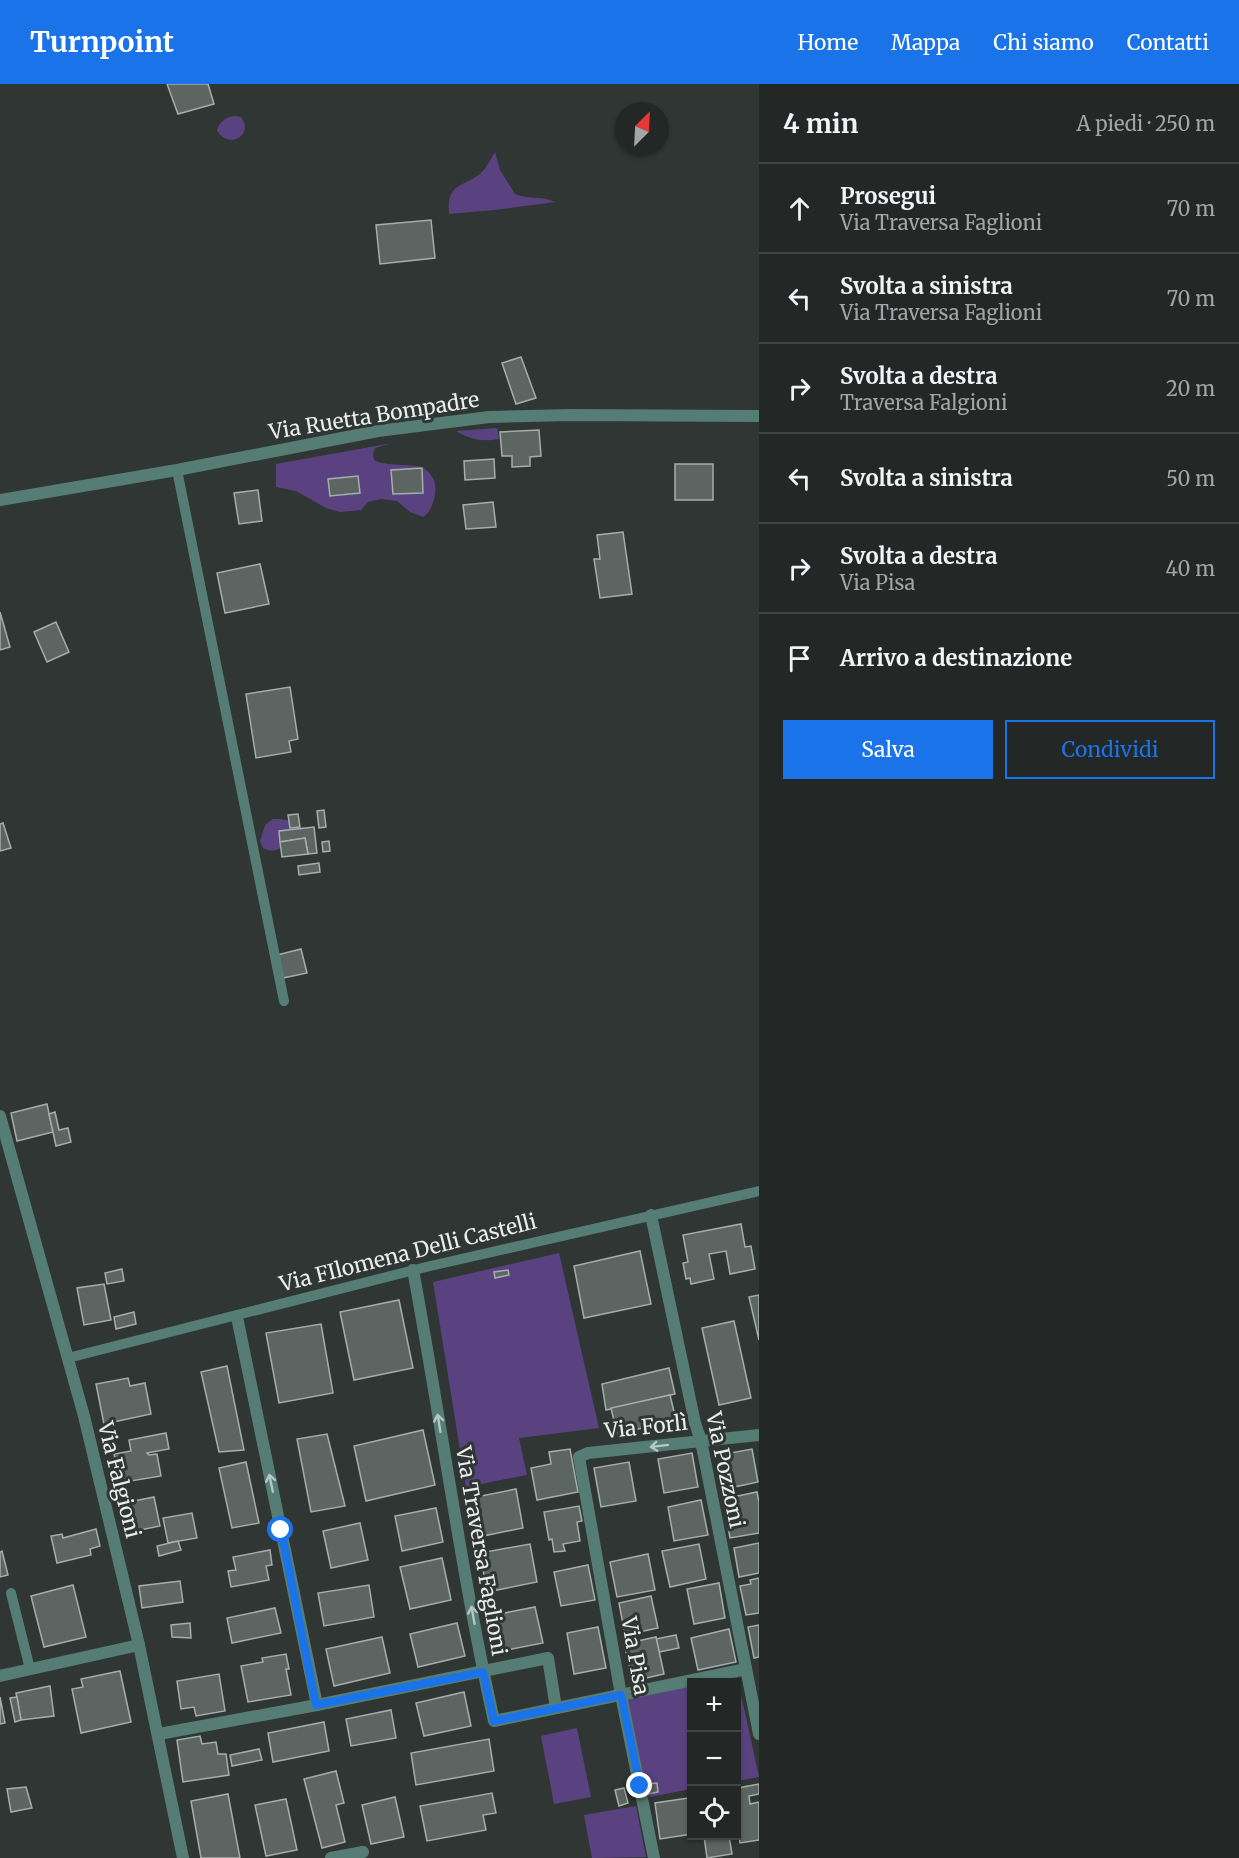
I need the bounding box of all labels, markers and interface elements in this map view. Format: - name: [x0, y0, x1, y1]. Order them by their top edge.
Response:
- text: Turnpoint: [30, 24, 174, 60]
- text: Home: [798, 29, 858, 56]
- text: Mappa: [891, 29, 960, 56]
- text: Chi siamo: [993, 29, 1094, 56]
- text: Contatti: [1127, 29, 1209, 56]
- north arrow: [615, 102, 669, 156]
- text: 4 min: [783, 107, 858, 140]
- text: A piedi · 250 m: [1076, 111, 1215, 136]
- text: Prosegui: [840, 182, 936, 210]
- icon: ahead: [783, 192, 816, 225]
- text: 70 m: [1167, 196, 1215, 221]
- text: Via Traversa Faglioni: [840, 210, 1042, 235]
- text: Svolta a sinistra: [840, 272, 1013, 300]
- icon: left: [783, 282, 816, 315]
- text: 70 m: [1167, 286, 1215, 311]
- text: Via Traversa Faglioni: [840, 300, 1042, 325]
- text: Svolta a destra: [840, 362, 997, 390]
- icon: right: [783, 372, 816, 405]
- text: 20 m: [1166, 376, 1215, 401]
- street label: Via Ruetta Bompadre: [266, 386, 481, 446]
- text: Traversa Falgioni: [840, 390, 1007, 415]
- icon: left: [783, 462, 816, 495]
- text: Svolta a sinistra: [840, 464, 1013, 492]
- text: 50 m: [1166, 466, 1215, 491]
- text: Svolta a destra: [840, 542, 997, 570]
- icon: right: [783, 552, 816, 585]
- text: 40 m: [1165, 556, 1215, 581]
- text: Via Pisa: [840, 570, 915, 595]
- icon: arrive: [783, 642, 816, 675]
- text: Arrivo a destinazione: [840, 644, 1072, 672]
- button: Salva: [783, 720, 993, 779]
- button: Condividi: [1005, 720, 1215, 779]
- street label: Via FIlomena Delli Castelli: [276, 1207, 539, 1298]
- street label: Via Pozzoni: [700, 1408, 751, 1531]
- street label: Via Forlì: [602, 1409, 689, 1444]
- one-way arrow: [433, 1413, 444, 1433]
- street label: Via Falgioni: [92, 1418, 147, 1541]
- one-way arrow: [650, 1440, 669, 1451]
- street label: Via Traversa Faglioni: [450, 1443, 513, 1658]
- one-way arrow: [265, 1474, 276, 1493]
- route start: [267, 1516, 293, 1542]
- one-way arrow: [467, 1605, 478, 1625]
- street label: Via Pisa: [615, 1614, 656, 1697]
- map controls: [687, 1678, 741, 1840]
- button: +: [687, 1678, 741, 1732]
- button: −: [687, 1732, 741, 1786]
- route end: [626, 1772, 652, 1798]
- button: locate: [687, 1786, 741, 1840]

